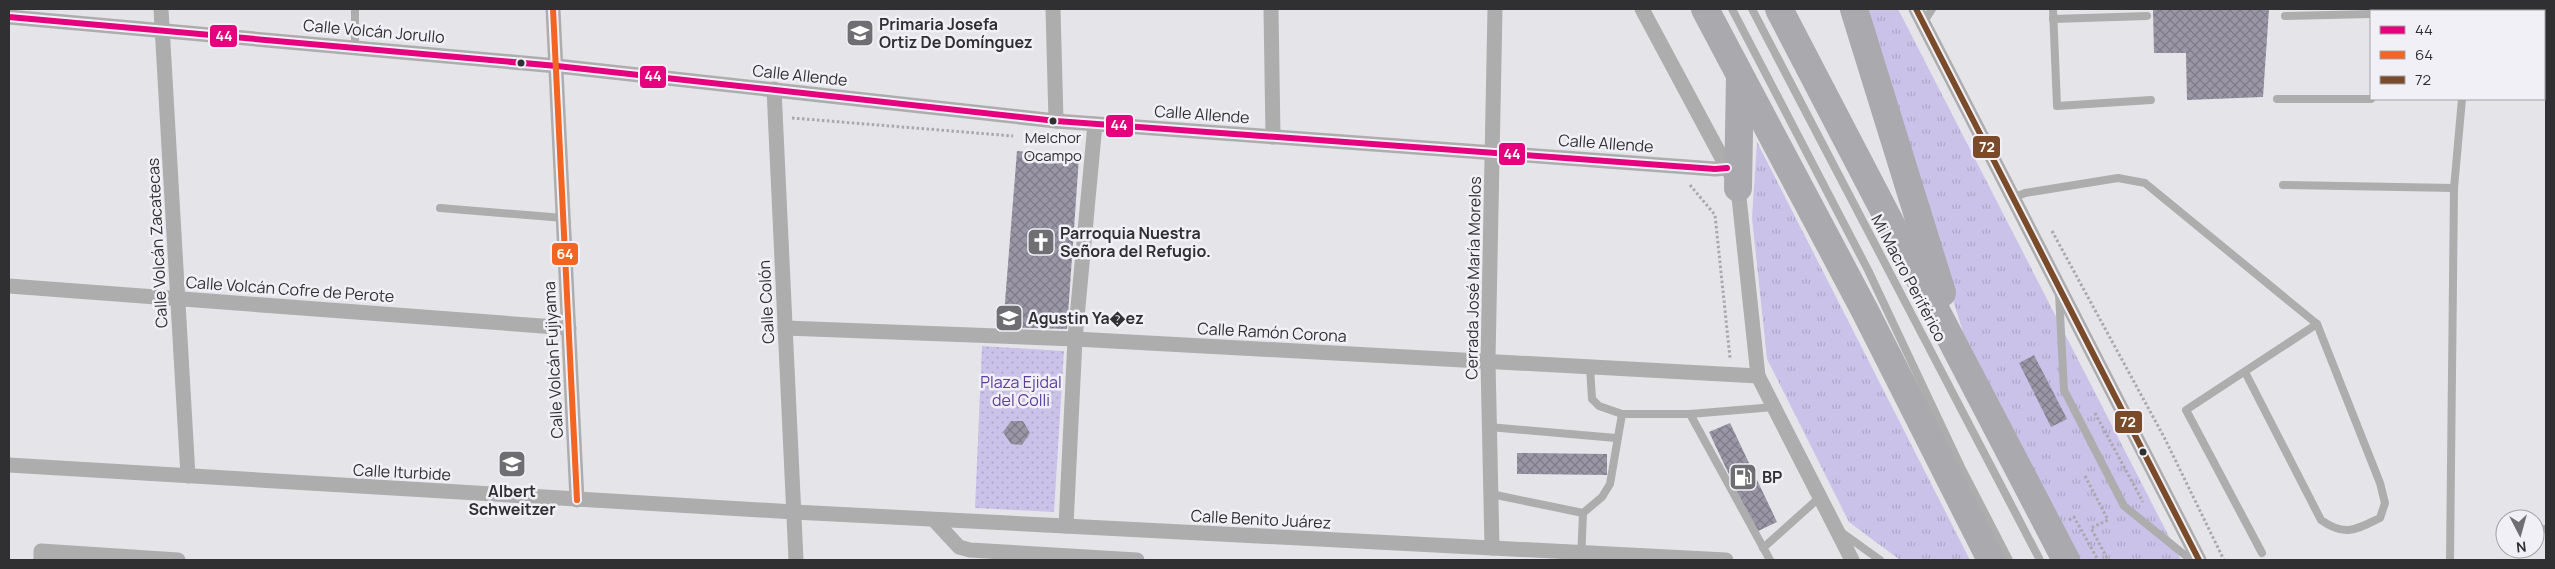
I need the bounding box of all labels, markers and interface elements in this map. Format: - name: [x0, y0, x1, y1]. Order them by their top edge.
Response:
- legend: [2370, 10, 2545, 100]
- place label: Primaria Josefa Ortiz De Domínguez: [879, 13, 1033, 53]
- street label: Calle Volcán Jorullo: [302, 14, 446, 48]
- school or university icon: Primaria Josefa Ortiz De Domínguez: [845, 18, 875, 48]
- text: 44: [2415, 19, 2433, 40]
- line badge: 44: [209, 24, 238, 48]
- text: 44: [216, 26, 232, 45]
- text: 64: [2415, 44, 2433, 65]
- unlabelled marker: [516, 58, 526, 68]
- street label: Calle Allende: [751, 59, 849, 91]
- line badge: 44: [639, 65, 667, 89]
- text: 44: [645, 66, 661, 85]
- text: 72: [2415, 69, 2431, 90]
- street label: Calle Allende: [1154, 100, 1250, 128]
- line badge: 44: [1105, 114, 1134, 138]
- text: 44: [1111, 115, 1127, 134]
- marker: Melchor Ocampo: [1048, 116, 1058, 126]
- place label: Melchor Ocampo: [1024, 127, 1082, 166]
- street label: Calle Allende: [1558, 129, 1654, 157]
- line badge: 72: [1972, 135, 2001, 159]
- text: 72: [1979, 137, 1995, 156]
- line badge: 44: [1498, 142, 1526, 166]
- text: 44: [1504, 144, 1520, 163]
- street label: Calle Volcán Zacatecas: [142, 157, 172, 329]
- street label: Cerrada José María Morelos: [1460, 176, 1486, 380]
- street label: Mi Macro Periférico: [1866, 211, 1952, 345]
- place label: Parroquia Nuestra Señora del Refugio.: [1060, 222, 1211, 262]
- church icon: Parroquia Nuestra Señora del Refugio.: [1026, 227, 1056, 257]
- line badge: 64: [551, 242, 579, 266]
- text: 64: [556, 244, 574, 263]
- street label: Calle Colón: [753, 259, 779, 345]
- street label: Calle Volcán Cofre de Perote: [185, 271, 395, 307]
- street label: Calle Volcán Fujiyama: [538, 281, 568, 439]
- school or university icon: Agustin Ya�ez: [994, 303, 1024, 333]
- place label: Agustin Ya�ez: [1028, 307, 1144, 329]
- street label: Calle Ramón Corona: [1197, 317, 1347, 347]
- park label: Plaza Ejidal del Colli: [980, 371, 1062, 411]
- line badge: 72: [2114, 410, 2143, 434]
- text: 72: [2120, 412, 2136, 431]
- unlabelled marker: [2138, 447, 2148, 457]
- school or university icon: Albert Schweitzer: [497, 449, 527, 479]
- street label: Calle Iturbide: [353, 458, 451, 486]
- fuel station icon: BP: [1728, 462, 1758, 492]
- place label: BP: [1762, 466, 1782, 488]
- place label: Albert Schweitzer: [468, 480, 556, 520]
- street label: Calle Benito Juárez: [1190, 504, 1332, 534]
- north arrow: [2495, 509, 2545, 559]
- text: N: [2515, 537, 2527, 557]

